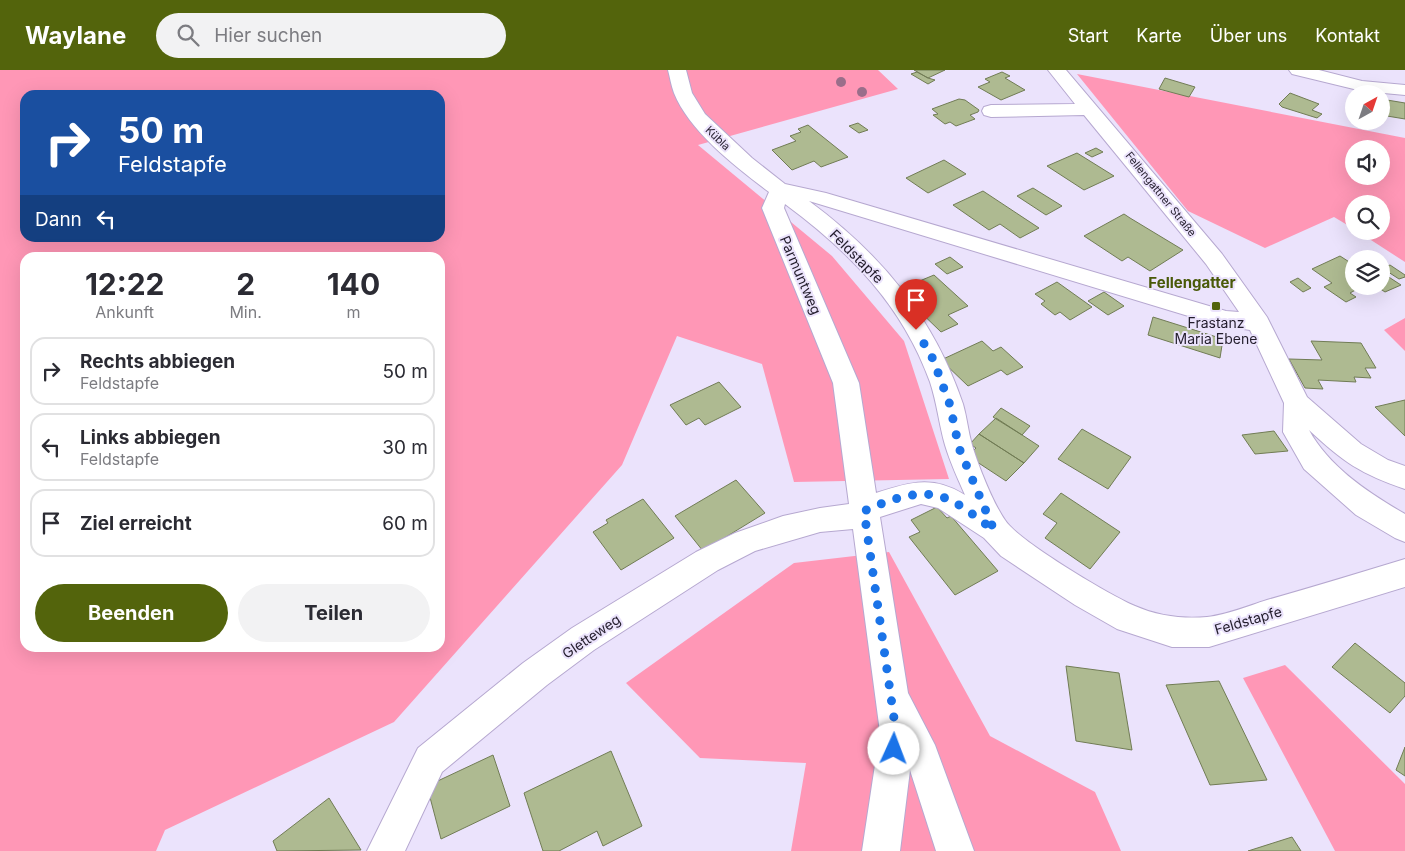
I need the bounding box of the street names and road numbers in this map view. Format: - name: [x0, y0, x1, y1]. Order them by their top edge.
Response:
- street label: Kübla: [703, 123, 733, 153]
- street label: Fellengattner Straße: [1123, 149, 1199, 239]
- street label: Feldstapfe: [827, 226, 887, 286]
- street label: Parmuntweg: [777, 233, 825, 317]
- street label: Feldstapfe: [1212, 602, 1284, 638]
- street label: Gletteweg: [559, 610, 623, 662]

